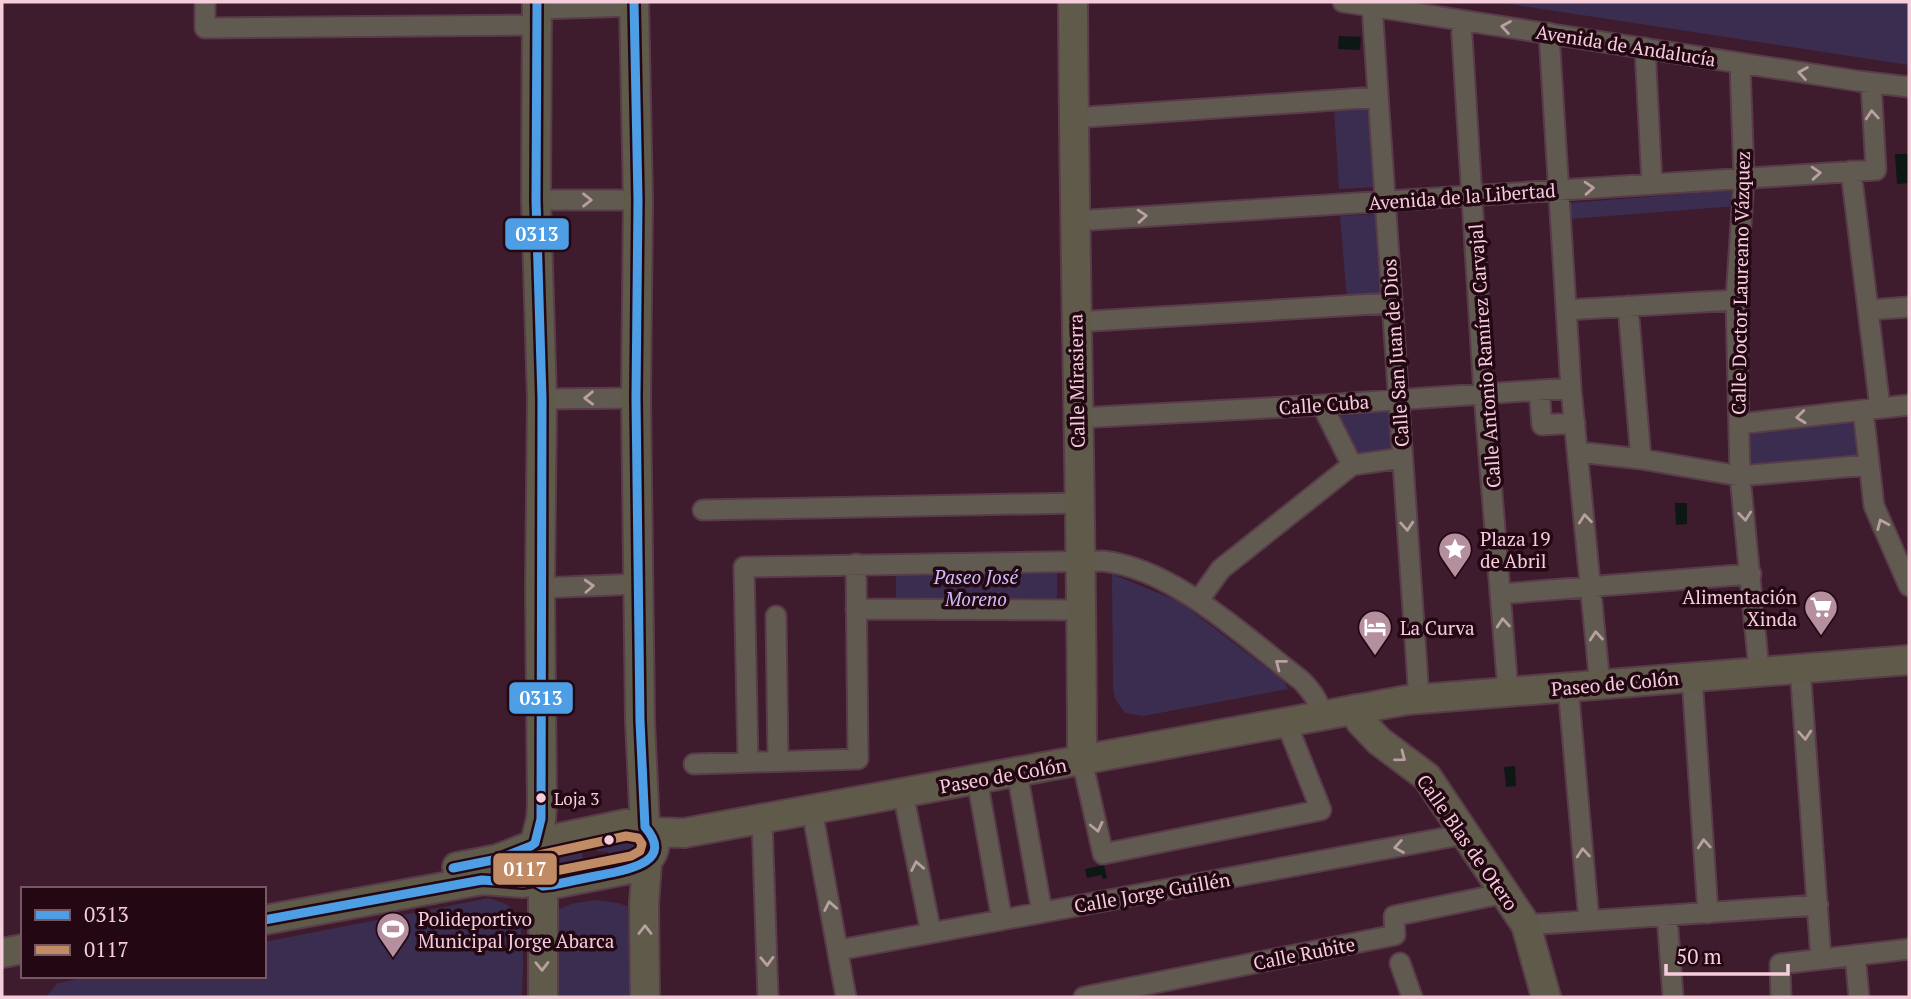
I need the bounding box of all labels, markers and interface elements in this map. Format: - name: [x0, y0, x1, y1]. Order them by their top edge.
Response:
- street label: Avenida de Andalucía: [1534, 18, 1718, 72]
- one-way arrow: [1500, 20, 1512, 35]
- one-way arrow: [1797, 66, 1809, 81]
- one-way arrow: [1865, 109, 1880, 120]
- street label: Calle Doctor Laureano Vázquez: [1725, 151, 1755, 415]
- one-way arrow: [1811, 166, 1822, 181]
- street label: Avenida de la Libertad: [1368, 177, 1557, 215]
- one-way arrow: [1584, 181, 1595, 196]
- one-way arrow: [583, 192, 593, 208]
- one-way arrow: [1136, 209, 1147, 224]
- line badge: 0313: [504, 217, 570, 251]
- text: 0313: [516, 221, 558, 246]
- street label: Calle Antonio Ramírez Carvajal: [1462, 223, 1506, 489]
- street label: Calle San Juan de Dios: [1376, 258, 1414, 448]
- street label: Calle Mirasierra: [1062, 313, 1090, 448]
- street label: Calle Cuba: [1278, 388, 1370, 420]
- one-way arrow: [583, 390, 594, 406]
- one-way arrow: [1795, 409, 1806, 424]
- one-way arrow: [1737, 510, 1752, 522]
- one-way arrow: [1577, 514, 1592, 525]
- one-way arrow: [1876, 518, 1890, 531]
- one-way arrow: [1399, 521, 1414, 532]
- place label: Plaza 19 de Abril: [1480, 526, 1550, 573]
- place icon: Plaza 19 de Abril: [1436, 530, 1474, 579]
- park label: Paseo José Moreno: [933, 564, 1019, 611]
- one-way arrow: [584, 579, 595, 594]
- place label: Alimentación Xinda: [1682, 584, 1797, 631]
- supermarket icon: Alimentación Xinda: [1802, 588, 1840, 637]
- hotel icon: La Curva: [1356, 608, 1394, 657]
- place label: La Curva: [1400, 615, 1475, 640]
- one-way arrow: [1495, 618, 1510, 629]
- one-way arrow: [1589, 630, 1604, 641]
- one-way arrow: [1275, 660, 1288, 673]
- street label: Paseo de Colón: [1550, 665, 1680, 701]
- line badge: 0313: [508, 681, 574, 715]
- text: 0313: [520, 685, 562, 710]
- one-way arrow: [1797, 730, 1812, 741]
- one-way arrow: [1393, 749, 1406, 762]
- street label: Paseo de Colón: [938, 752, 1068, 798]
- street label: Calle Blas de Otero: [1412, 769, 1524, 915]
- place label: Loja 3: [554, 787, 599, 810]
- marker: Loja 3: [534, 791, 548, 805]
- one-way arrow: [1089, 821, 1103, 833]
- unlabelled marker: [602, 833, 616, 847]
- one-way arrow: [1393, 839, 1405, 854]
- one-way arrow: [1697, 839, 1712, 850]
- one-way arrow: [1576, 847, 1591, 858]
- line badge: 0117: [492, 852, 558, 886]
- text: 0117: [504, 856, 546, 881]
- one-way arrow: [911, 860, 926, 872]
- street label: Calle Jorge Guillén: [1072, 866, 1232, 918]
- legend: [21, 887, 266, 978]
- text: 0313: [84, 900, 129, 928]
- one-way arrow: [824, 900, 839, 912]
- place label: Polideportivo Municipal Jorge Abarca: [418, 906, 615, 953]
- sports icon: Polideportivo Municipal Jorge Abarca: [374, 910, 412, 959]
- one-way arrow: [637, 924, 653, 935]
- street label: Calle Rubite: [1251, 931, 1357, 975]
- scale bar: [1666, 932, 1788, 976]
- text: 0117: [84, 935, 129, 963]
- text: 50 m: [1676, 942, 1722, 970]
- one-way arrow: [759, 956, 775, 966]
- one-way arrow: [534, 961, 550, 972]

